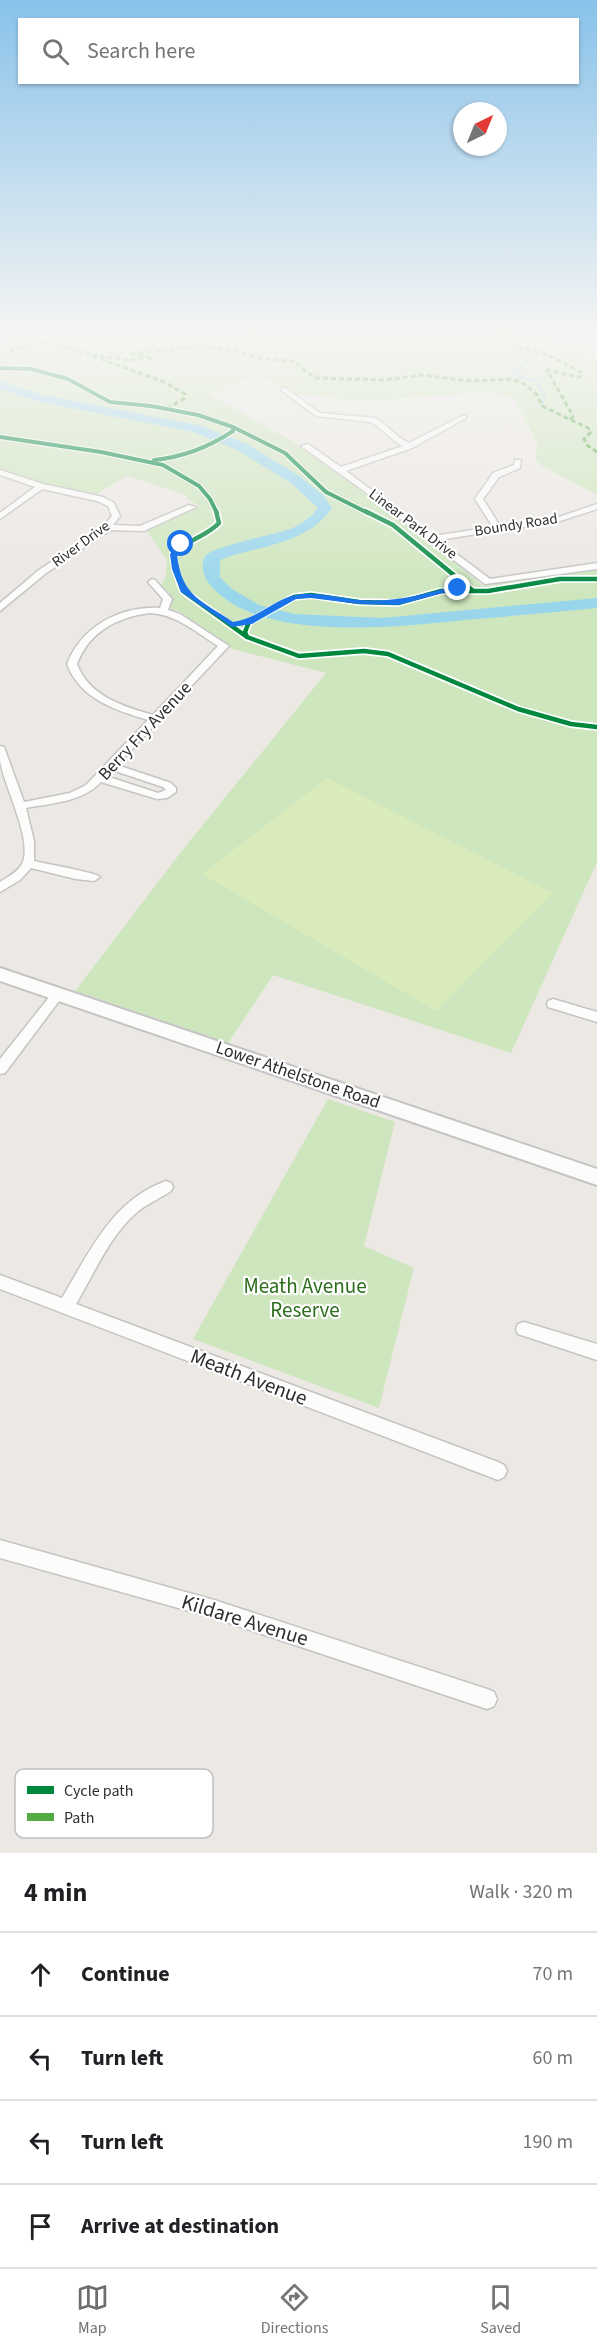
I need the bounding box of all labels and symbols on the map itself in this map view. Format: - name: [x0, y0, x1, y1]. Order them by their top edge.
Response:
- north arrow: [453, 102, 507, 156]
- street label: Linear Park Drive: [364, 484, 462, 564]
- street label: Boundy Road: [473, 508, 559, 542]
- street label: River Drive: [48, 516, 114, 572]
- route start: [167, 530, 193, 556]
- route end: [444, 574, 470, 600]
- street label: Berry Fry Avenue: [92, 676, 198, 786]
- street label: Lower Athelstone Road: [212, 1035, 384, 1115]
- park label: Meath Avenue Reserve: [243, 1271, 367, 1325]
- street label: Meath Avenue: [186, 1341, 312, 1413]
- street label: Kildare Avenue: [178, 1586, 312, 1654]
- legend: [15, 1769, 213, 1838]
- text: Cycle path: [64, 1780, 133, 1802]
- text: Path: [64, 1807, 94, 1829]

